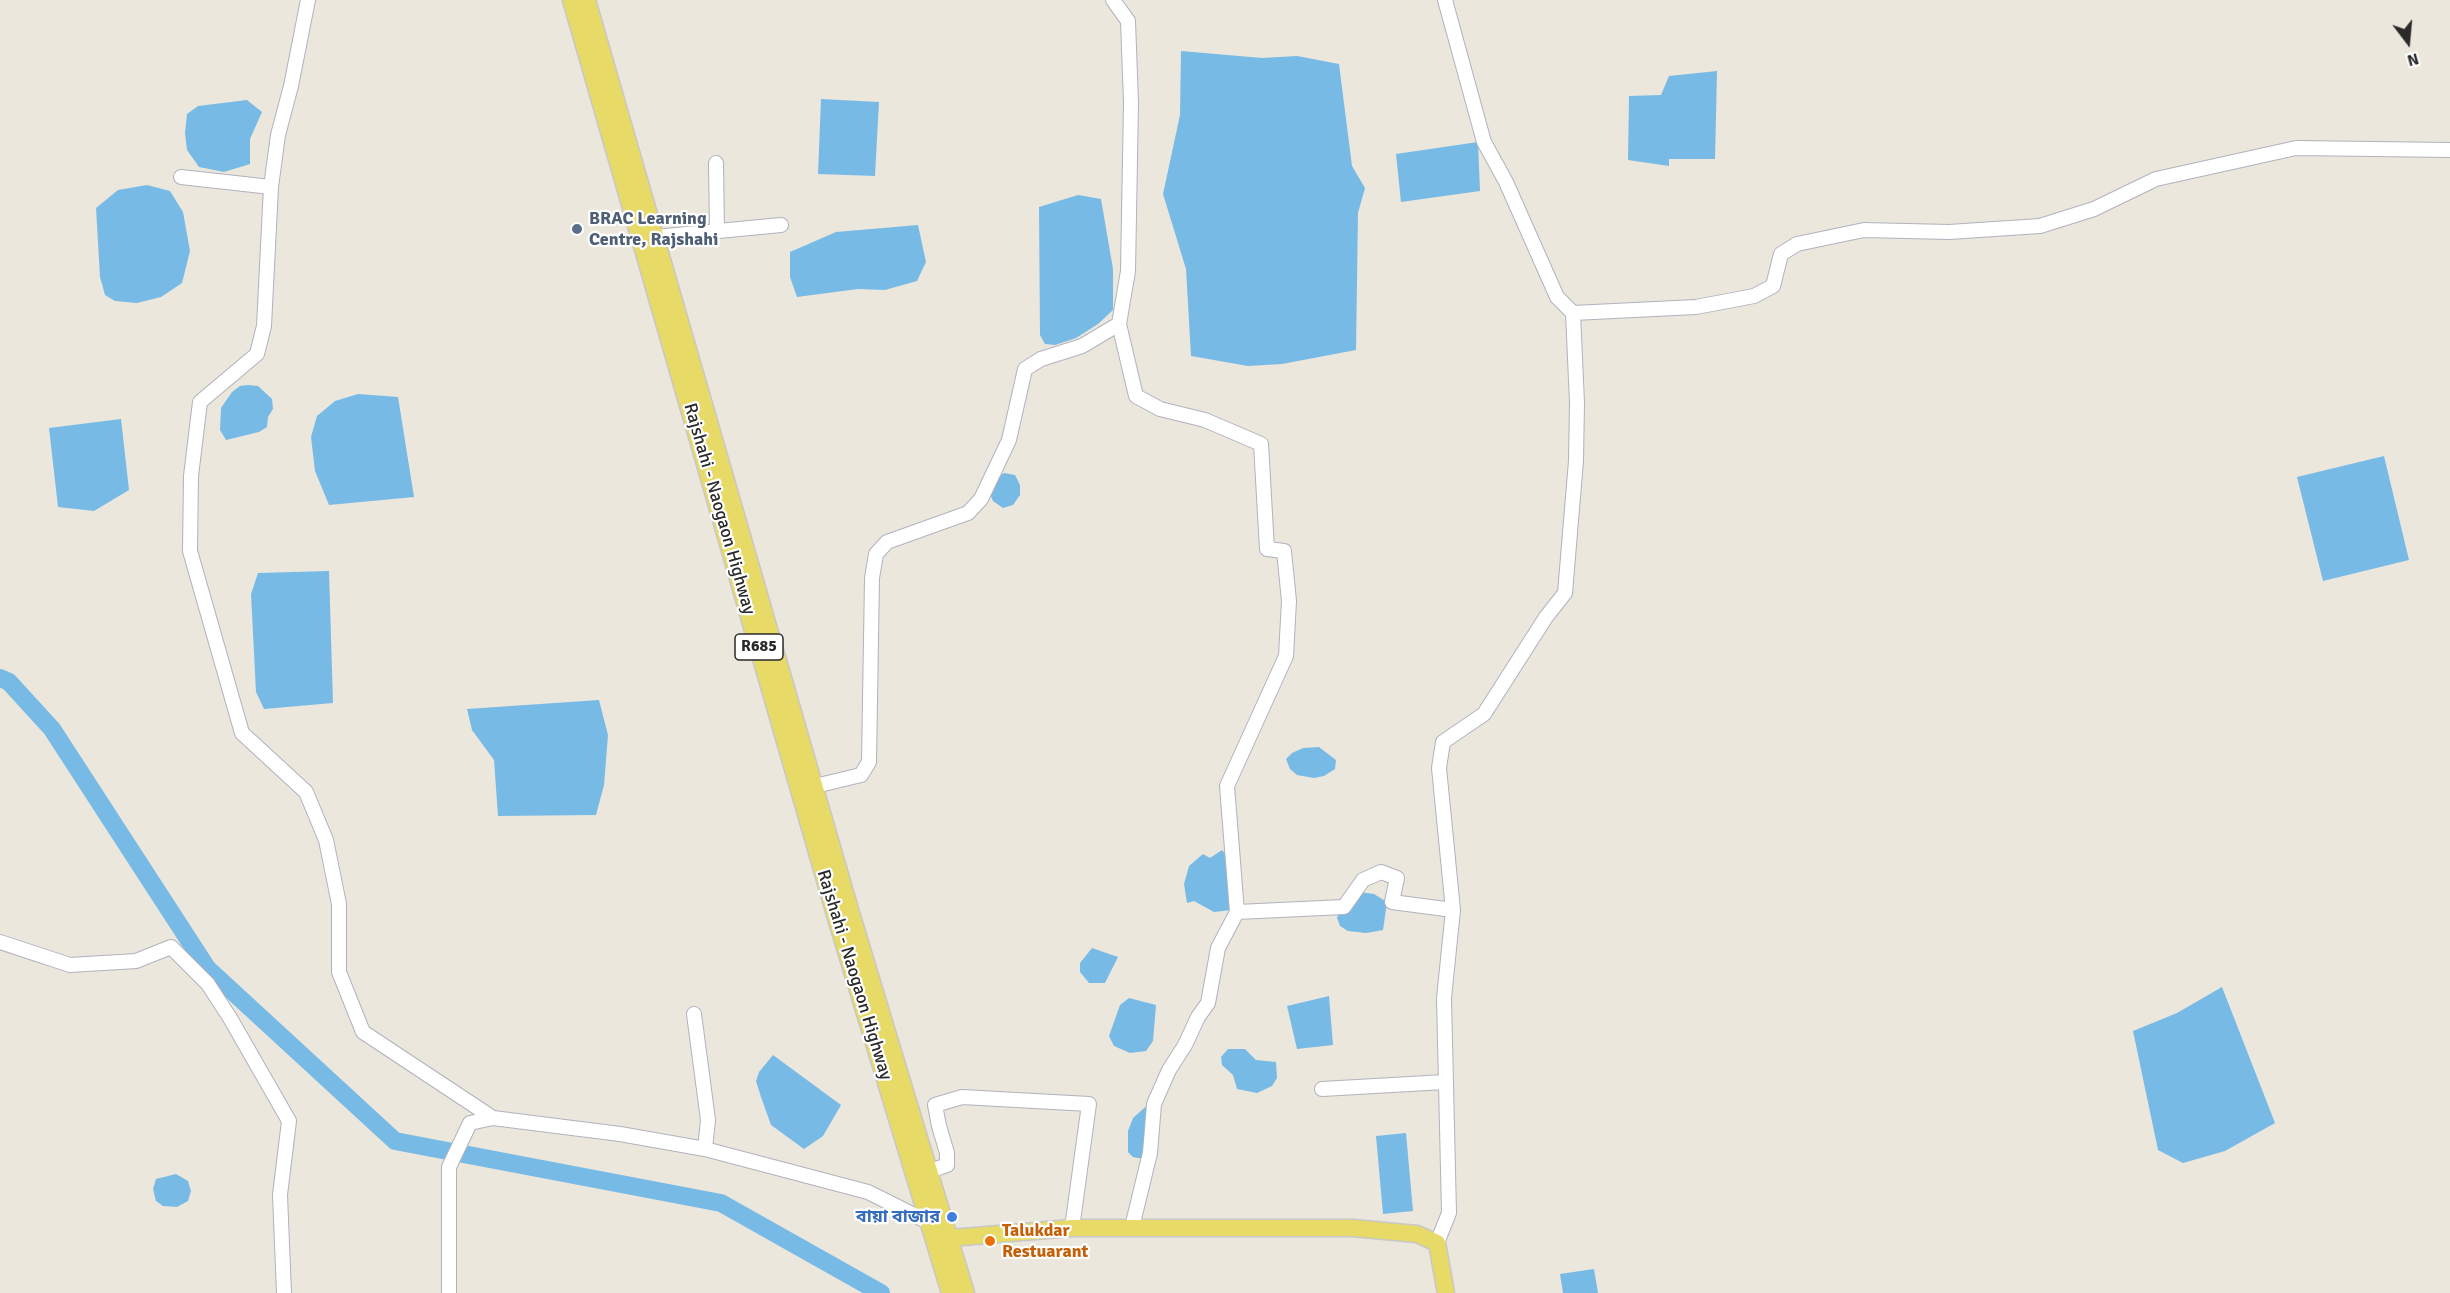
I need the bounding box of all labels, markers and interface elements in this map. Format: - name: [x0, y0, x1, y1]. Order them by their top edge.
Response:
- north arrow: [2378, 12, 2438, 72]
- text: N: [2405, 48, 2421, 70]
- place label: BRAC Learning Centre, Rajshahi: [589, 208, 718, 250]
- marker: BRAC Learning Centre, Rajshahi: [570, 222, 584, 236]
- street label: Rajshahi - Naogaon Highway: [678, 401, 760, 617]
- road number: R685: [735, 634, 783, 660]
- street label: Rajshahi - Naogaon Highway: [812, 867, 896, 1083]
- place label: বায়া বাজার: [856, 1206, 940, 1228]
- marker: বায়া বাজার: [945, 1210, 959, 1224]
- place label: Talukdar Restuarant: [1002, 1220, 1088, 1262]
- marker: Talukdar Restuarant: [983, 1234, 997, 1248]

